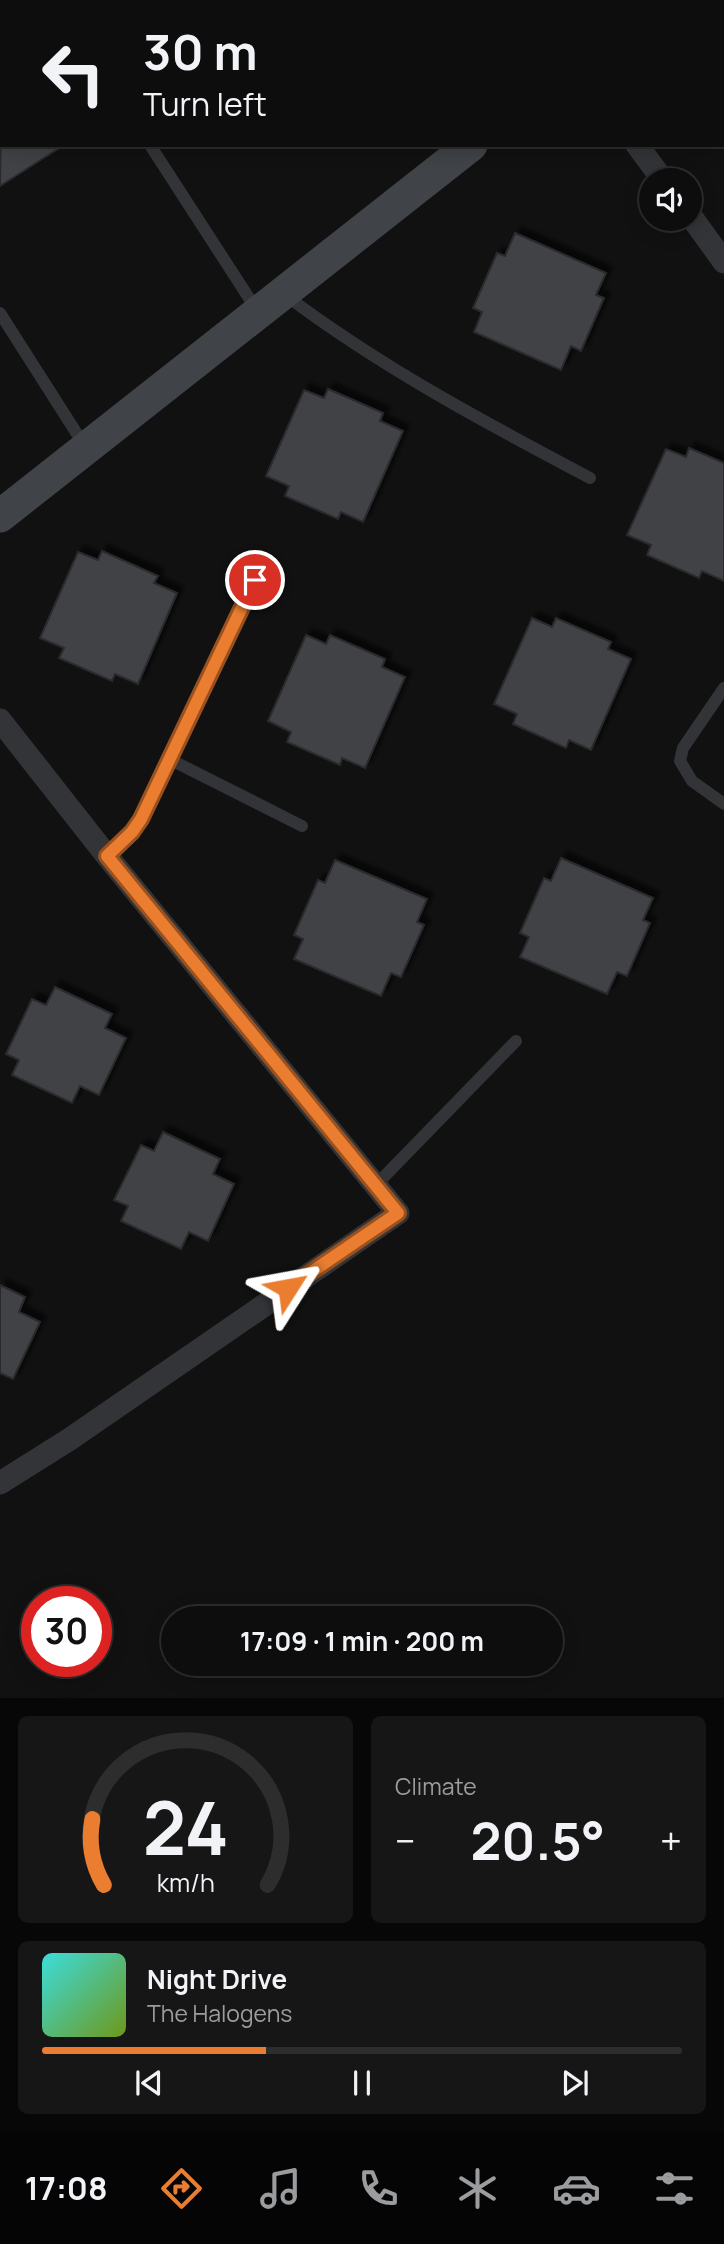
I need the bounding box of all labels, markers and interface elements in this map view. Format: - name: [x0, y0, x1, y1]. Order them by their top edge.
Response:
- text: 30 m: [143, 18, 258, 85]
- icon: left: [28, 28, 119, 119]
- text: Turn left: [143, 82, 267, 126]
- map controls: [639, 168, 702, 231]
- button: sound: [639, 168, 702, 231]
- pin: [225, 550, 285, 610]
- icon: arrive: [236, 561, 274, 599]
- position arrow: [251, 1251, 325, 1325]
- speed limit sign: 30: [21, 1586, 112, 1677]
- text: 17:09 · 1 min · 200 m: [240, 1623, 484, 1659]
- text: Climate: [395, 1770, 477, 1802]
- text: 24: [142, 1778, 229, 1878]
- text: 20.5°: [470, 1805, 605, 1876]
- text: −: [395, 1814, 416, 1866]
- text: +: [660, 1814, 682, 1866]
- text: km/h: [156, 1865, 215, 1900]
- text: Night Drive: [147, 1961, 287, 1997]
- text: The Halogens: [147, 1997, 292, 2029]
- icon: previous: [130, 2064, 168, 2102]
- icon: pause: [343, 2064, 381, 2102]
- icon: next: [556, 2064, 594, 2102]
- icon: directions: [157, 2164, 206, 2213]
- icon: music: [256, 2164, 305, 2213]
- icon: phone: [354, 2164, 403, 2213]
- icon: climate: [453, 2164, 502, 2213]
- icon: car: [552, 2164, 601, 2213]
- icon: filters: [650, 2164, 699, 2213]
- text: 17:08: [25, 2166, 108, 2210]

